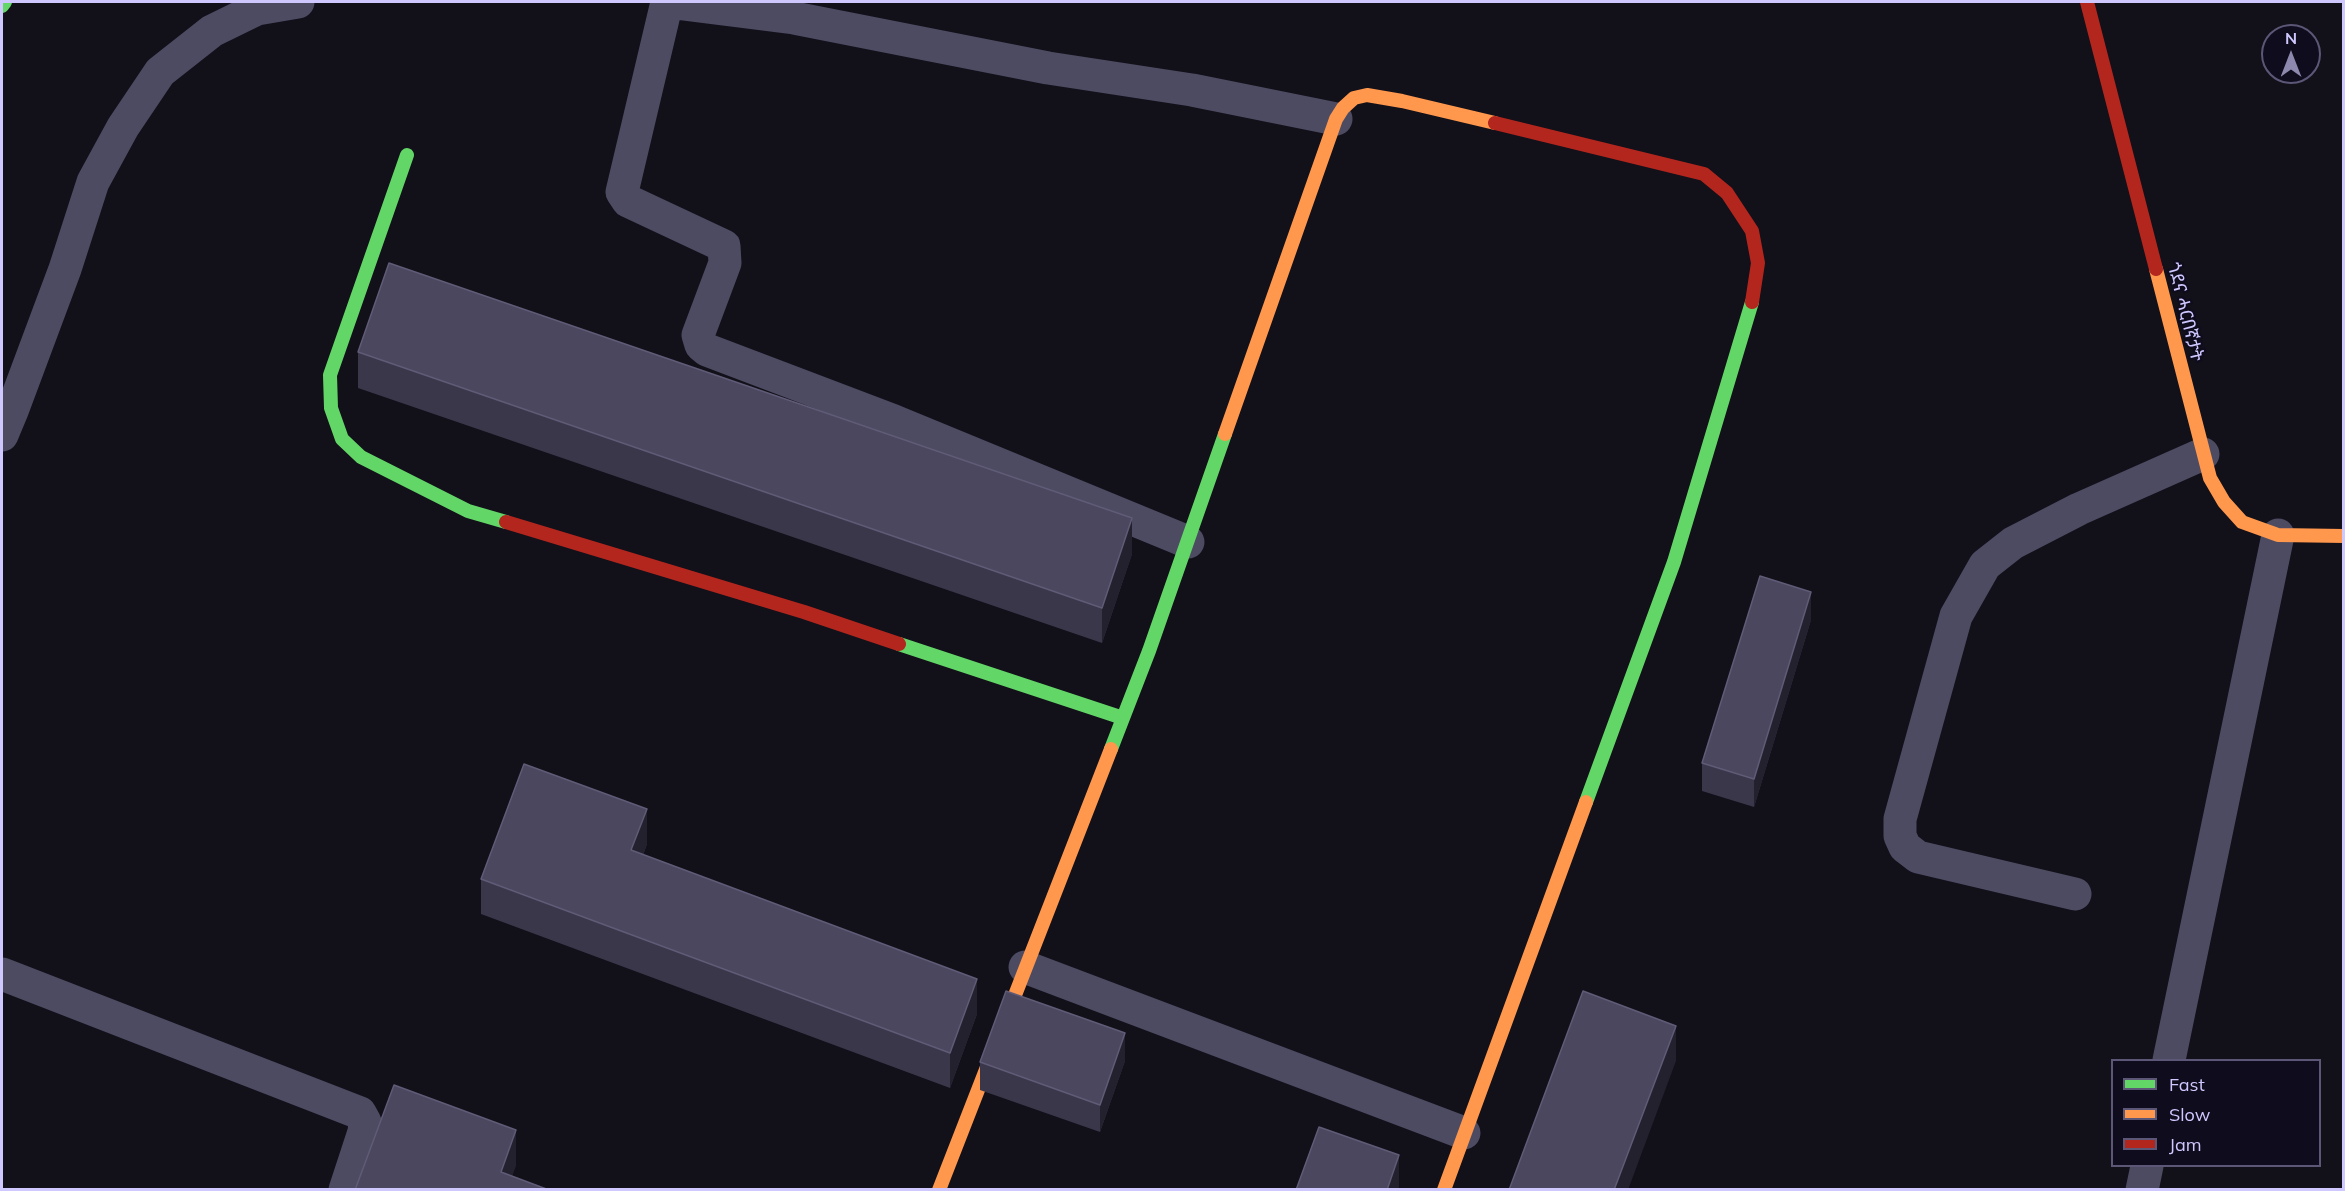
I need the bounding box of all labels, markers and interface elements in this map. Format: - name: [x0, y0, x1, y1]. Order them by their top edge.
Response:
- north arrow: [2261, 24, 2321, 84]
- text: N: [2285, 28, 2297, 48]
- street label: ጎደና ሓርበኛታት: [2162, 260, 2208, 364]
- legend: [2111, 1059, 2321, 1167]
- text: Fast: [2169, 1073, 2205, 1096]
- text: Slow: [2169, 1103, 2210, 1126]
- text: Jam: [2169, 1133, 2202, 1156]

